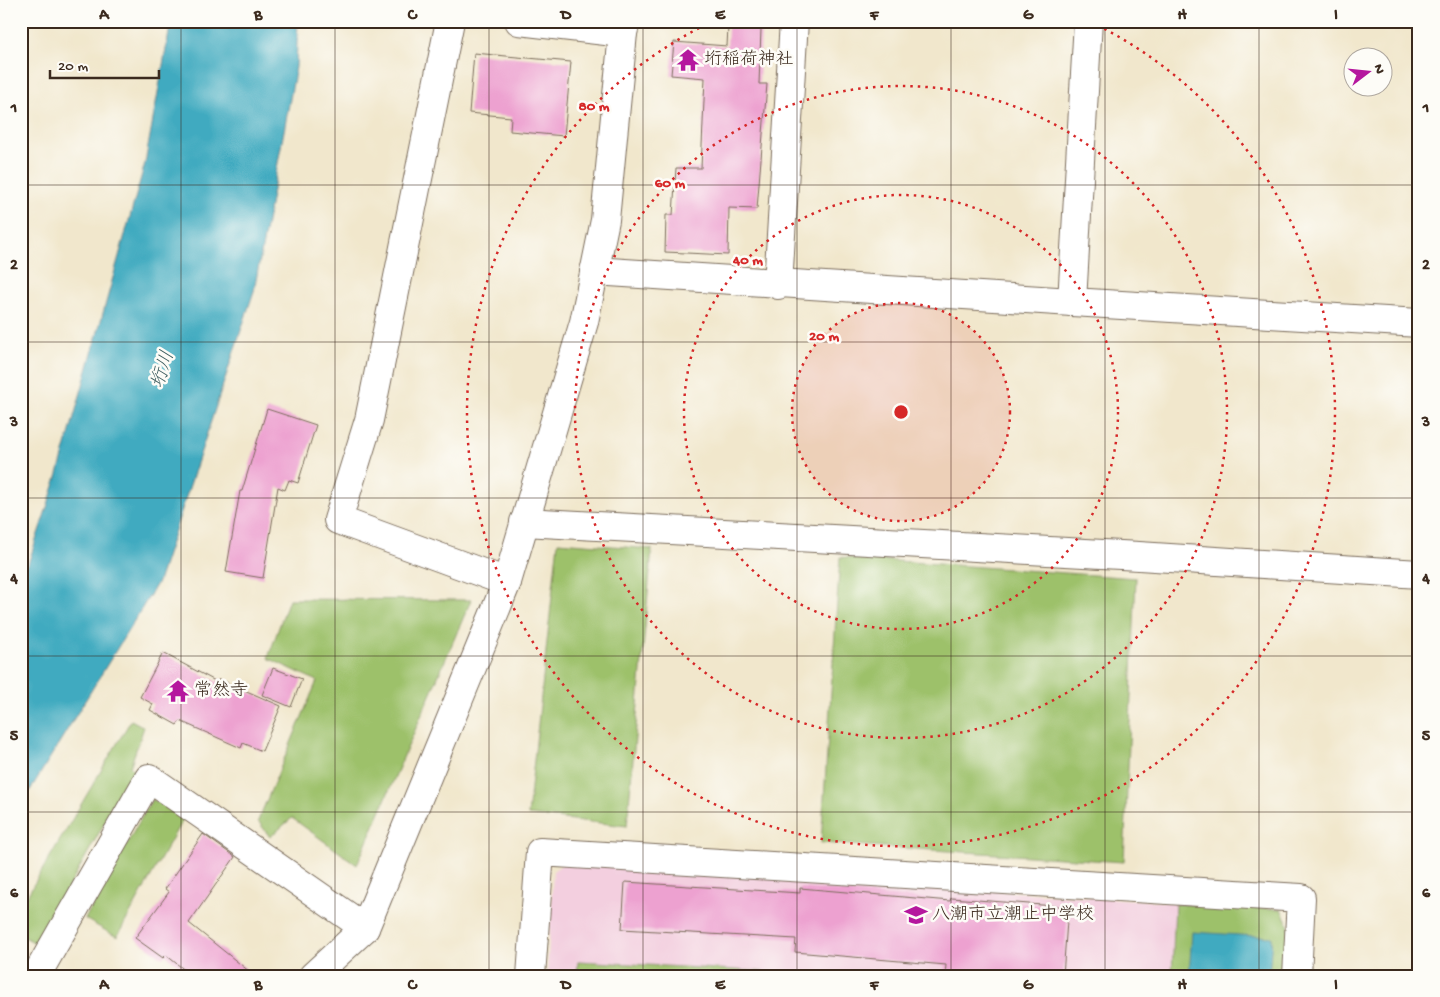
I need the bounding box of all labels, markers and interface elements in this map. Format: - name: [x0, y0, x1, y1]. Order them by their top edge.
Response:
- text: A: [98, 7, 110, 26]
- text: B: [253, 7, 263, 26]
- text: C: [407, 7, 418, 26]
- text: D: [559, 7, 572, 26]
- text: E: [715, 7, 726, 26]
- text: F: [869, 7, 880, 26]
- text: G: [1023, 7, 1034, 26]
- text: H: [1177, 7, 1187, 26]
- text: I: [1334, 7, 1338, 26]
- temple icon: 垳稲荷神社: [675, 47, 701, 73]
- scale bar: [50, 48, 159, 80]
- north arrow: [1342, 48, 1392, 98]
- place label: 垳稲荷神社: [704, 49, 794, 71]
- text: 20 m: [58, 58, 88, 76]
- text: N: [1369, 62, 1388, 76]
- text: 80 m: [579, 98, 610, 116]
- text: 1: [10, 100, 17, 119]
- text: 1: [1422, 100, 1429, 119]
- text: 60 m: [655, 175, 686, 193]
- text: 40 m: [732, 252, 763, 270]
- text: 2: [10, 257, 18, 276]
- text: 2: [1422, 257, 1430, 276]
- text: 20 m: [809, 328, 839, 346]
- water label: 垳川: [147, 348, 181, 392]
- centre of rings: [892, 403, 910, 421]
- text: 3: [9, 414, 18, 433]
- text: 3: [1421, 414, 1430, 433]
- text: 4: [9, 571, 18, 590]
- text: 4: [1421, 571, 1430, 590]
- temple icon: 常然寺: [165, 678, 191, 704]
- place label: 常然寺: [194, 680, 248, 702]
- text: 5: [10, 728, 19, 747]
- text: 5: [1422, 728, 1431, 747]
- text: 6: [10, 885, 19, 904]
- text: 6: [1422, 885, 1431, 904]
- school or university icon: 八潮市立潮止中学校: [903, 902, 929, 928]
- place label: 八潮市立潮止中学校: [932, 904, 1094, 926]
- text: A: [98, 977, 110, 996]
- text: B: [253, 977, 263, 996]
- text: C: [407, 977, 418, 996]
- text: D: [559, 977, 572, 996]
- text: E: [715, 977, 726, 996]
- text: F: [869, 977, 880, 996]
- text: G: [1023, 977, 1034, 996]
- text: H: [1177, 977, 1187, 996]
- text: I: [1334, 977, 1338, 996]

